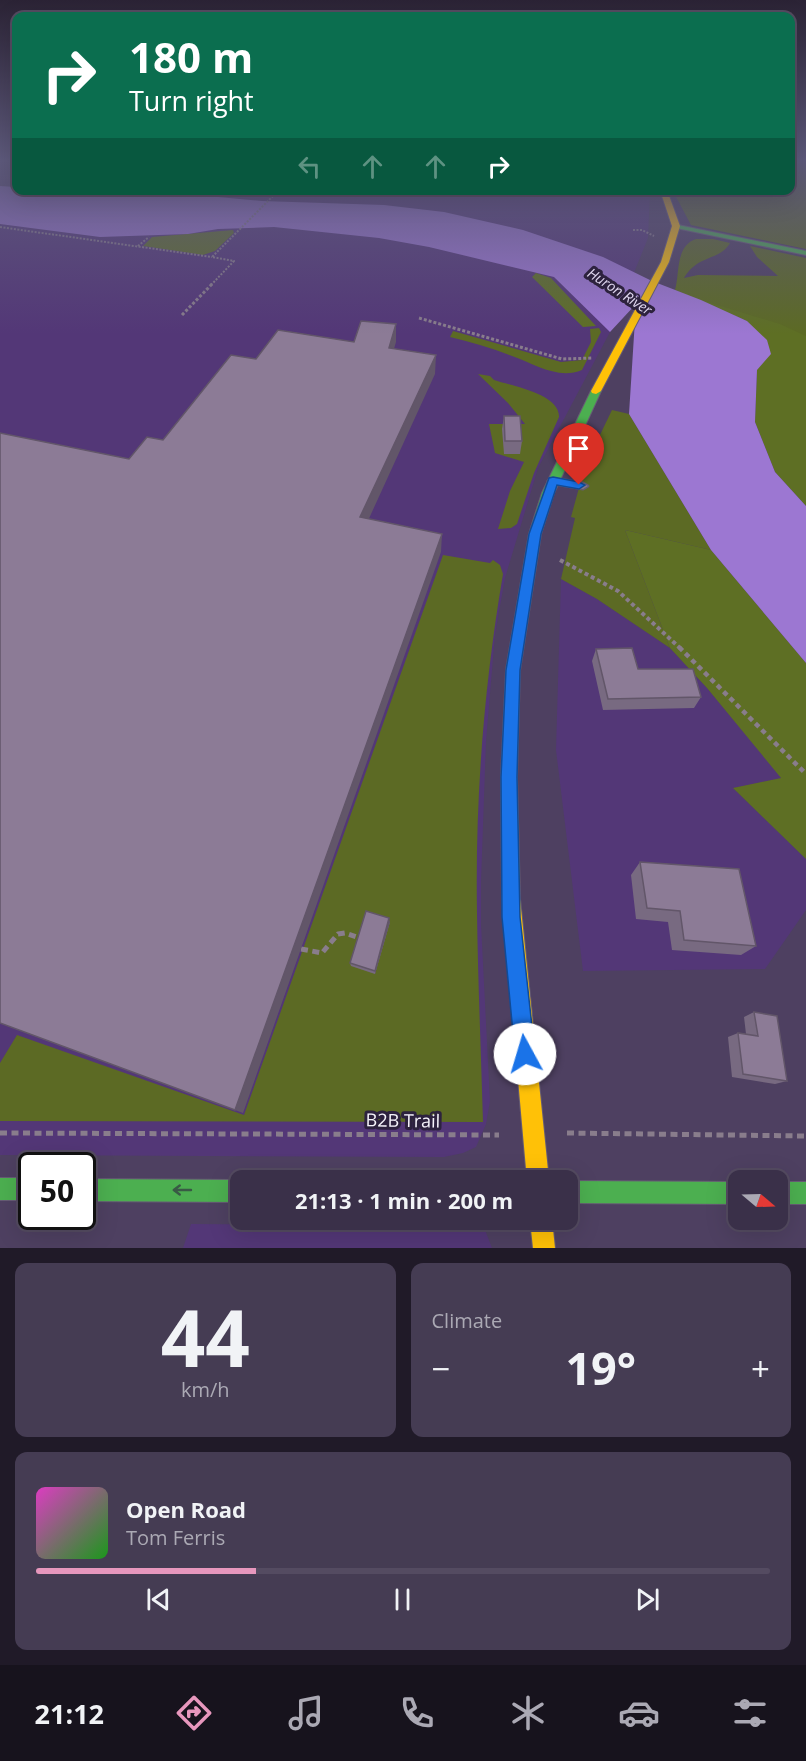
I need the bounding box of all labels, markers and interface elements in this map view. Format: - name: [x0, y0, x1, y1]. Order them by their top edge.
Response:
- text: 180 m: [129, 28, 253, 85]
- icon: right: [30, 36, 108, 114]
- text: Turn right: [129, 82, 254, 119]
- icon: left: [293, 150, 326, 183]
- icon: ahead: [356, 150, 389, 183]
- icon: ahead: [419, 150, 452, 183]
- icon: right: [482, 150, 515, 183]
- water label: Huron River: [584, 263, 656, 319]
- pin: [553, 423, 604, 485]
- icon: arrive: [562, 432, 595, 465]
- position arrow: [493, 1022, 557, 1086]
- street label: B2B Trail: [365, 1107, 441, 1133]
- speed limit sign: 50: [18, 1152, 96, 1230]
- north arrow: [728, 1170, 788, 1230]
- map controls: [728, 1170, 788, 1230]
- one-way arrow: [172, 1184, 192, 1196]
- text: 21:13 · 1 min · 200 m: [295, 1185, 513, 1215]
- text: 44: [161, 1284, 250, 1390]
- text: Climate: [432, 1307, 502, 1334]
- text: 19°: [565, 1337, 636, 1398]
- text: −: [432, 1346, 450, 1391]
- text: +: [751, 1346, 770, 1391]
- text: km/h: [181, 1376, 230, 1403]
- text: Open Road: [126, 1494, 246, 1524]
- text: Tom Ferris: [126, 1524, 225, 1551]
- icon: previous: [142, 1583, 175, 1616]
- icon: pause: [386, 1583, 419, 1616]
- icon: next: [631, 1583, 664, 1616]
- icon: directions: [173, 1692, 215, 1734]
- icon: music: [285, 1692, 327, 1734]
- icon: phone: [396, 1692, 438, 1734]
- icon: climate: [507, 1692, 549, 1734]
- icon: car: [618, 1692, 660, 1734]
- icon: filters: [729, 1692, 771, 1734]
- text: 21:12: [35, 1695, 104, 1732]

